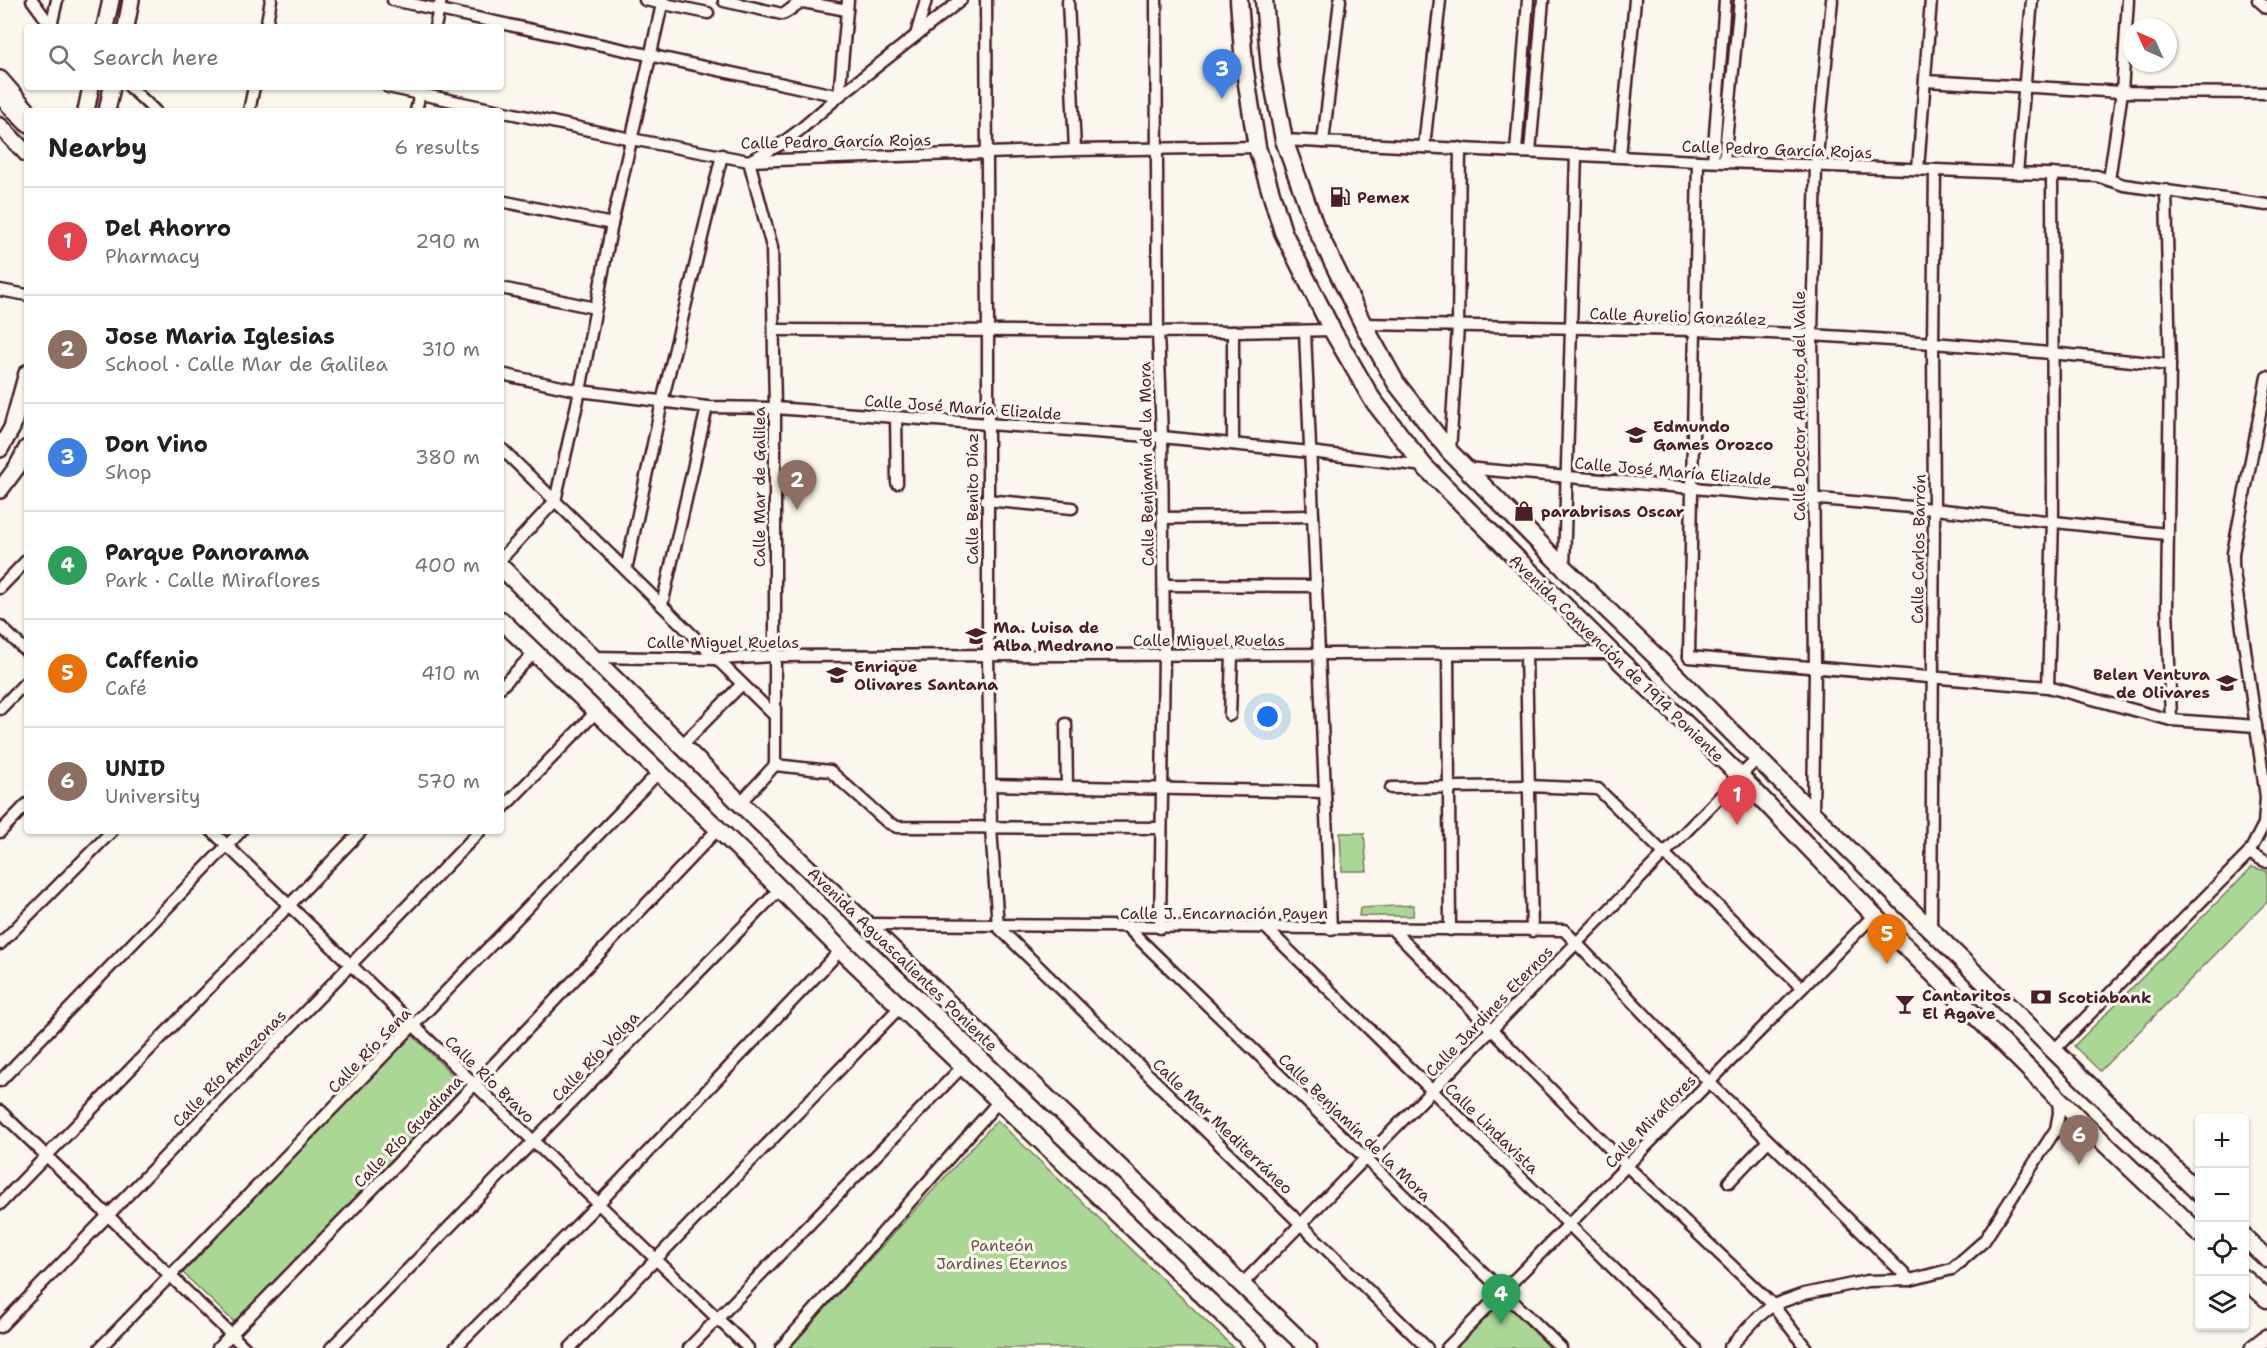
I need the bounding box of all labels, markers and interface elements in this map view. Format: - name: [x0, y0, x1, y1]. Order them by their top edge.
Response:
- north arrow: [2123, 18, 2177, 72]
- search box: [24, 24, 504, 90]
- icon: search: [45, 41, 78, 74]
- text: Search here: [93, 43, 219, 72]
- pin: 3: [1202, 50, 1242, 99]
- street label: Calle Pedro García Rojas: [740, 129, 932, 154]
- text: Nearby: [48, 130, 147, 165]
- text: 6 results: [394, 134, 480, 160]
- street label: Calle Pedro García Rojas: [1681, 136, 1873, 163]
- fuel station icon: Pemex: [1328, 185, 1352, 209]
- place label: Pemex: [1357, 187, 1409, 208]
- text: Del Ahorro: [105, 214, 231, 243]
- text: 1: [63, 228, 72, 254]
- text: 290 m: [415, 228, 480, 254]
- text: Pharmacy: [105, 243, 200, 269]
- street label: Calle Doctor Alberto del Valle: [1789, 291, 1810, 521]
- street label: Calle Aurelio González: [1589, 303, 1767, 330]
- text: Jose Maria Iglesias: [105, 322, 335, 351]
- text: 2: [61, 336, 75, 362]
- text: 310 m: [421, 336, 480, 362]
- text: School · Calle Mar de Galilea: [105, 351, 388, 377]
- street label: Calle Benjamín de la Mora: [1134, 361, 1159, 566]
- street label: Calle José María Elizalde: [864, 390, 1062, 425]
- street label: Calle Mar de Galilea: [749, 407, 770, 567]
- place label: Edmundo Games Orozco: [1653, 416, 1773, 455]
- school or university icon: Edmundo Games Orozco: [1624, 423, 1648, 447]
- text: Don Vino: [105, 430, 208, 459]
- street label: Calle Benito Díaz: [962, 433, 983, 565]
- text: 3: [61, 444, 75, 470]
- text: 380 m: [415, 444, 480, 470]
- street label: Calle José María Elizalde: [1574, 452, 1772, 491]
- text: Shop: [105, 459, 152, 485]
- pin: 2: [778, 460, 816, 510]
- street label: Calle Carlos Barrón: [1907, 474, 1930, 624]
- shop icon: parabrisas Oscar: [1512, 499, 1536, 523]
- place label: parabrisas Oscar: [1541, 501, 1685, 522]
- text: Parque Panorama: [105, 538, 309, 567]
- street label: Avenida Convención de 1914 Poniente: [1505, 550, 1729, 767]
- text: 4: [61, 552, 75, 578]
- text: 400 m: [414, 552, 480, 578]
- text: Park · Calle Miraflores: [105, 567, 321, 593]
- place label: Ma. Luisa de Alba Medrano: [993, 617, 1114, 656]
- school or university icon: Ma. Luisa de Alba Medrano: [964, 624, 988, 648]
- street label: Calle Miguel Ruelas: [1133, 630, 1285, 651]
- street label: Calle Miguel Ruelas: [647, 632, 799, 653]
- text: Caffenio: [105, 646, 199, 675]
- place label: Enrique Olivares Santana: [854, 656, 998, 695]
- text: 5: [61, 660, 74, 686]
- text: 410 m: [421, 660, 480, 686]
- school or university icon: Enrique Olivares Santana: [825, 663, 849, 687]
- place label: Belen Ventura de Olivares: [2093, 664, 2210, 703]
- school or university icon: Belen Ventura de Olivares: [2215, 671, 2239, 695]
- text: Café: [105, 675, 147, 701]
- your location: [1253, 702, 1282, 731]
- text: UNID: [105, 754, 165, 783]
- text: 6: [61, 768, 75, 794]
- text: 570 m: [417, 768, 480, 794]
- pin: 1: [1718, 776, 1756, 825]
- text: University: [105, 783, 201, 809]
- street label: Avenida Aguascalientes Poniente: [803, 863, 1002, 1056]
- street label: Calle J. Encarnación Payen: [1120, 903, 1328, 924]
- pin: 5: [1868, 914, 1906, 964]
- street label: Calle Jardines Eternos: [1421, 941, 1558, 1082]
- place label: Cantaritos El Agave: [1922, 985, 2011, 1024]
- bank icon: Scotiabank: [2029, 985, 2053, 1009]
- place label: Scotiabank: [2058, 987, 2151, 1008]
- bar icon: Cantaritos El Agave: [1893, 992, 1917, 1016]
- street label: Calle Río Sena: [323, 1003, 416, 1098]
- street label: Calle Río Amazonas: [168, 1005, 291, 1132]
- street label: Calle Río Volga: [547, 1007, 644, 1106]
- street label: Calle Río Bravo: [440, 1031, 539, 1128]
- street label: Calle Benjamín de la Mora: [1274, 1049, 1436, 1206]
- street label: Calle Mar Mediterráneo: [1148, 1054, 1297, 1199]
- street label: Calle Río Guadiana: [349, 1070, 468, 1192]
- street label: Calle Miraflores: [1600, 1070, 1701, 1173]
- street label: Calle Lindavista: [1440, 1078, 1543, 1178]
- map controls: [2195, 1114, 2249, 1330]
- button: +: [2195, 1114, 2249, 1168]
- pin: 6: [2060, 1116, 2098, 1165]
- button: −: [2195, 1168, 2249, 1222]
- button: locate: [2195, 1222, 2249, 1276]
- park label: Panteón Jardines Eternos: [936, 1235, 1068, 1274]
- pin: 4: [1482, 1274, 1520, 1324]
- button: layers: [2195, 1276, 2249, 1330]

